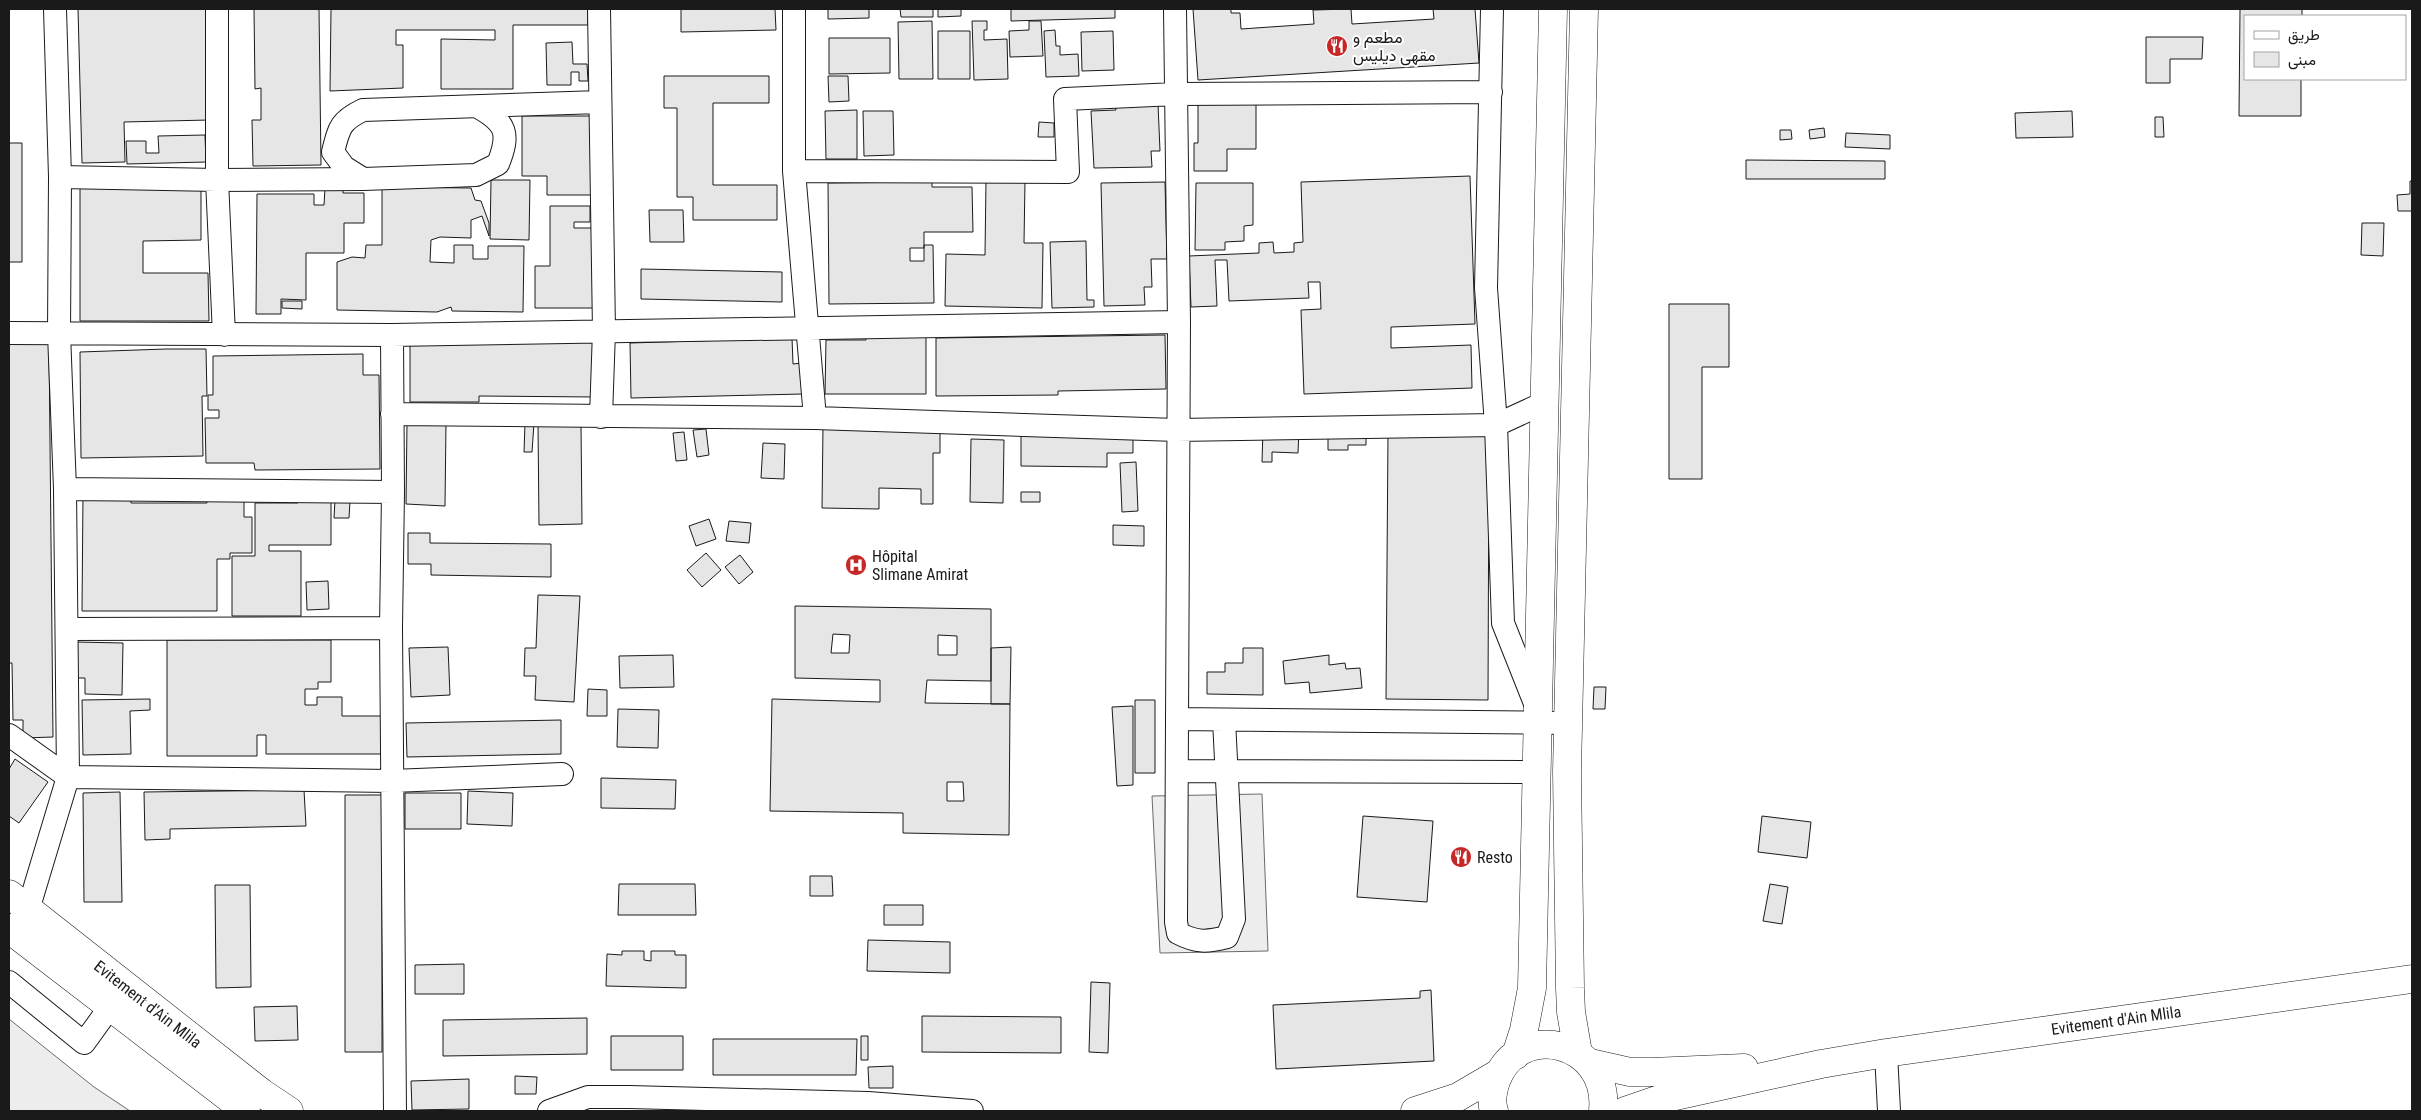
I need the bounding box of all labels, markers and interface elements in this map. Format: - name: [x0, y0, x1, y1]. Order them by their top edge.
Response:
- legend: [2244, 15, 2406, 80]
- text: طريق: [2288, 26, 2320, 45]
- place label: مطعم و مقهى ديليس: [1353, 28, 1435, 66]
- restaurant icon: مطعم و مقهى ديليس: [1325, 34, 1349, 58]
- text: مبنى: [2288, 51, 2316, 70]
- place label: Hôpital Slimane Amirat: [872, 547, 968, 584]
- hospital icon: Hôpital Slimane Amirat: [844, 553, 868, 577]
- restaurant icon: Resto: [1449, 845, 1473, 869]
- place label: Resto: [1477, 848, 1513, 867]
- street label: Evitement d'Ain Mlila: [90, 957, 205, 1052]
- street label: Evitement d'Ain Mlila: [2050, 1002, 2182, 1039]

